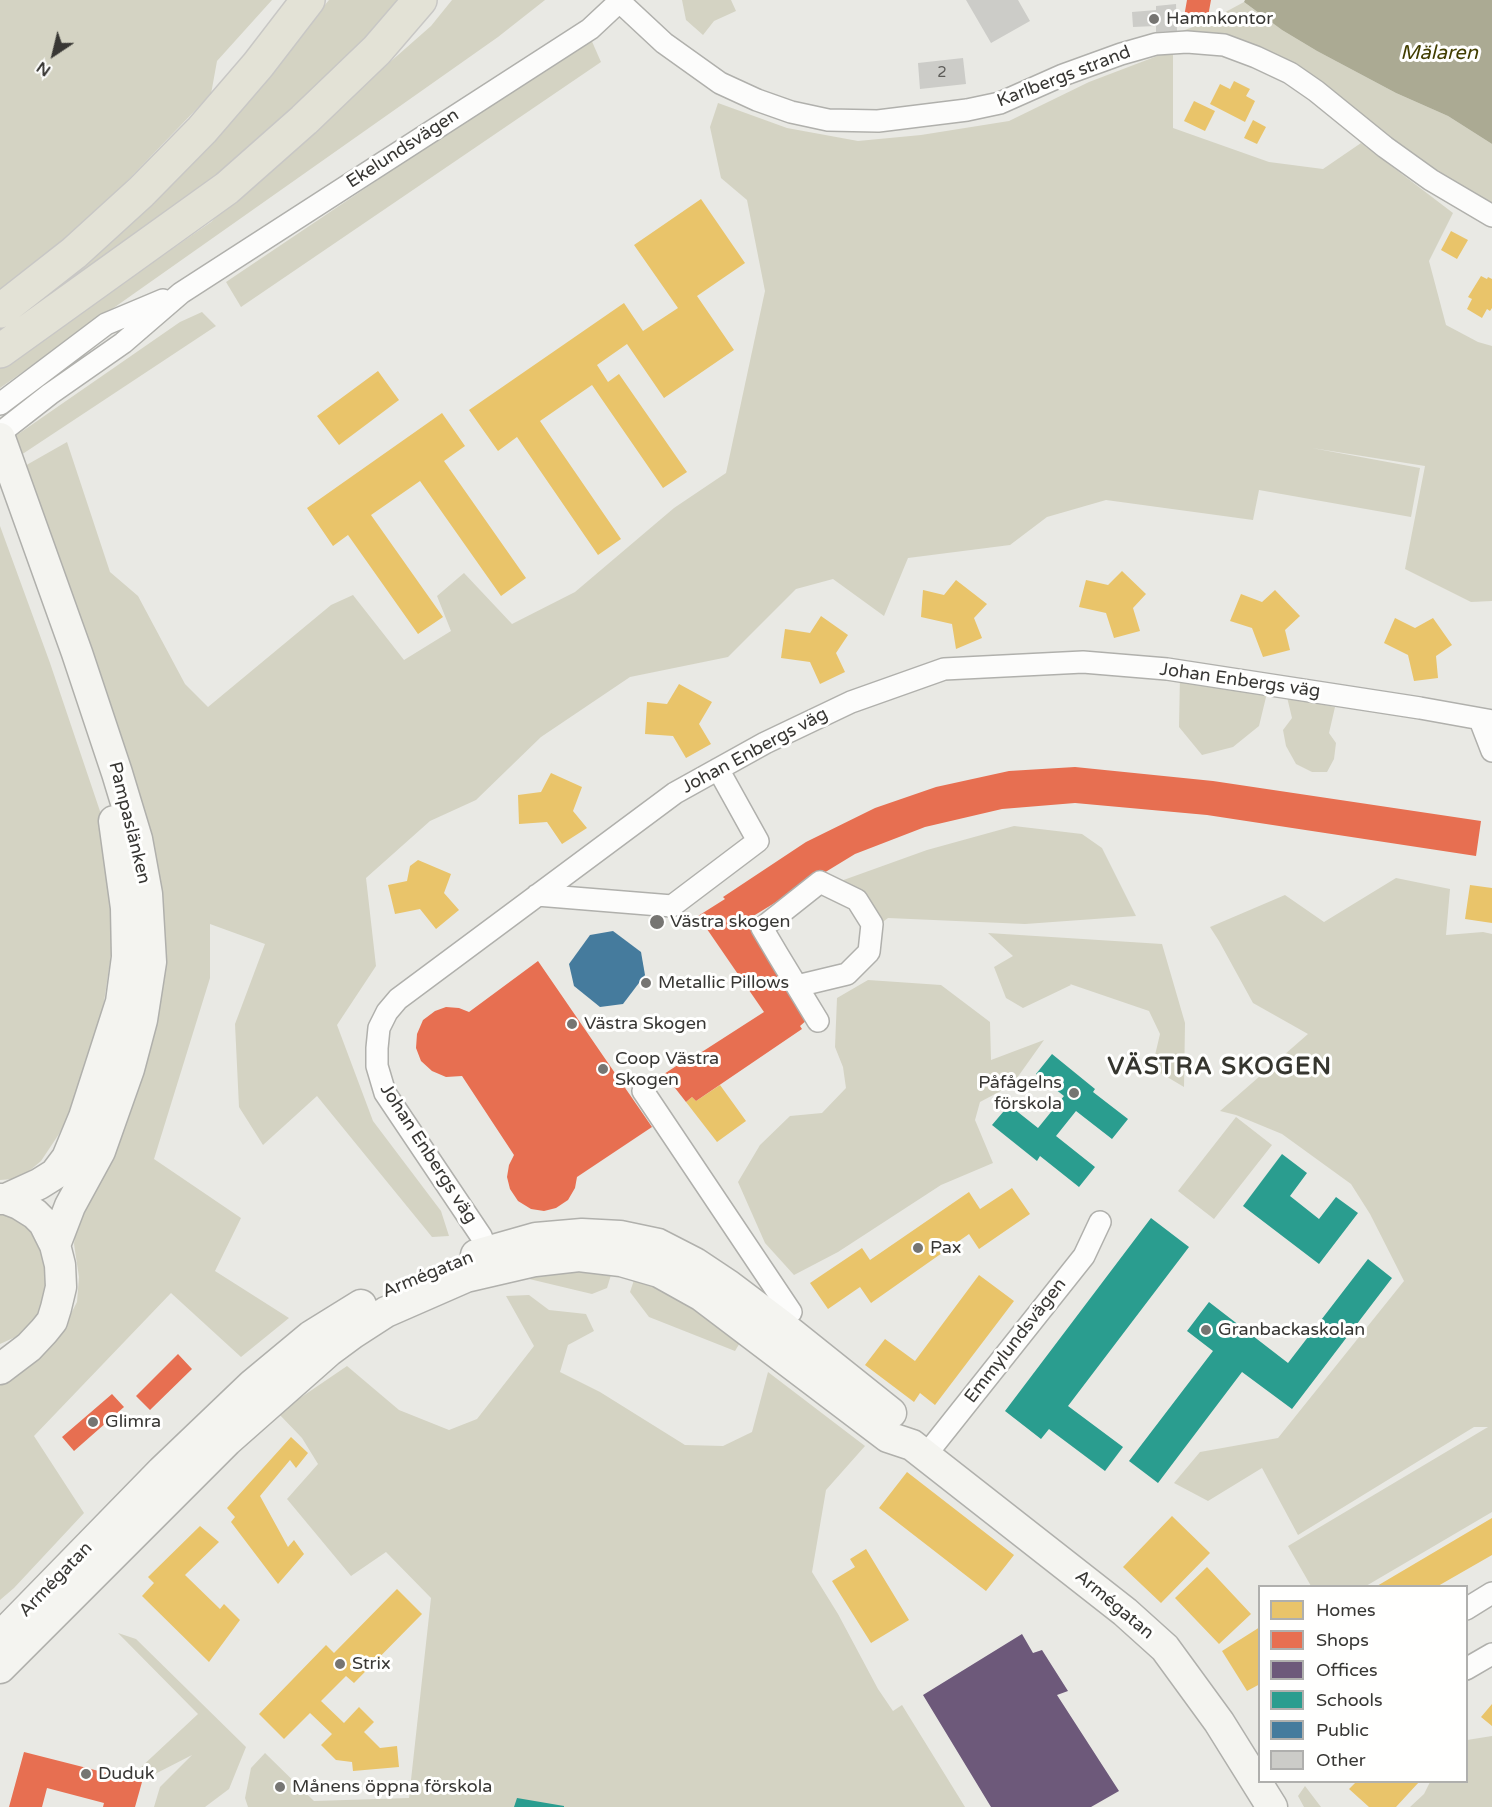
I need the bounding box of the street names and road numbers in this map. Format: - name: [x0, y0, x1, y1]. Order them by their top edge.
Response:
- street label: Karlbergs strand: [994, 42, 1134, 112]
- street label: Ekelundsvägen: [343, 105, 463, 193]
- street label: Johan Enbergs väg: [1158, 659, 1322, 703]
- street label: Johan Enbergs väg: [678, 703, 832, 799]
- street label: Pampaslänken: [103, 760, 155, 886]
- street label: Johan Enbergs väg: [375, 1080, 481, 1228]
- street label: Armégatan: [379, 1247, 477, 1303]
- street label: Emmylundsvägen: [961, 1274, 1071, 1408]
- street label: Armégatan: [15, 1538, 97, 1622]
- street label: Armégatan: [1070, 1566, 1158, 1644]

